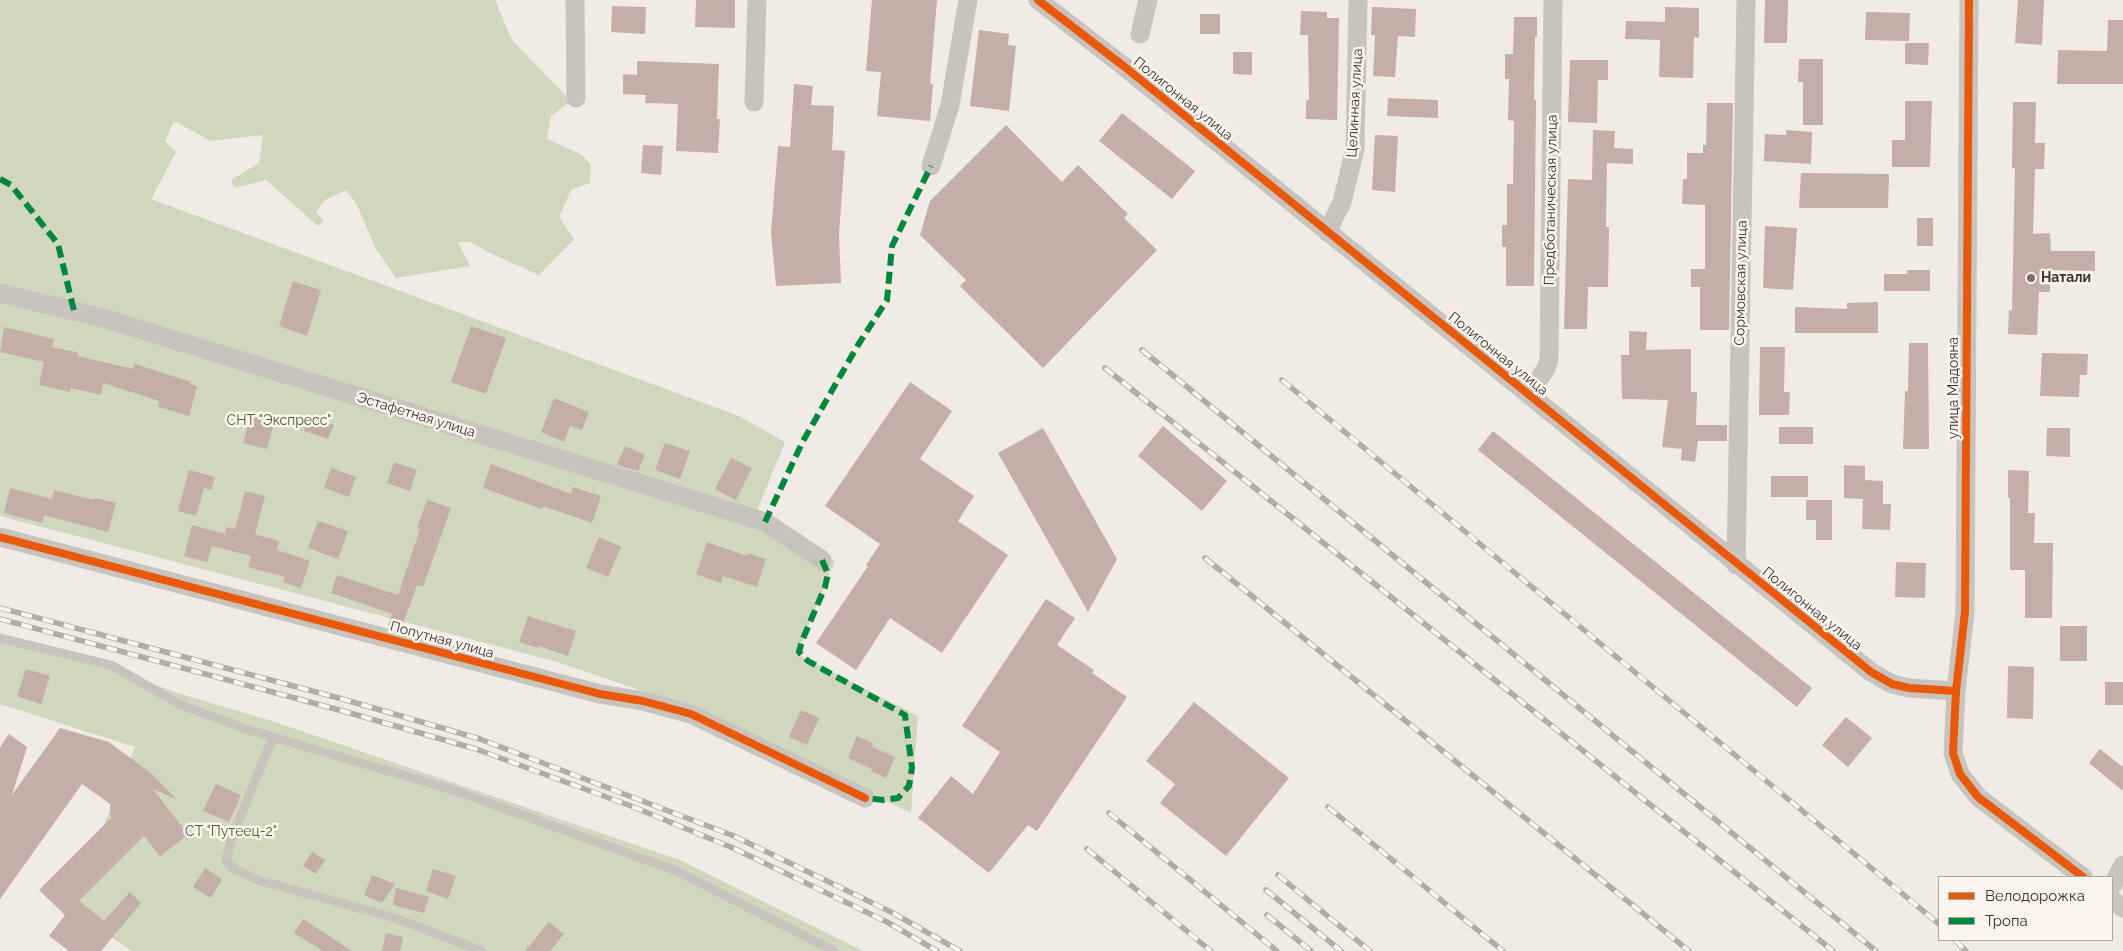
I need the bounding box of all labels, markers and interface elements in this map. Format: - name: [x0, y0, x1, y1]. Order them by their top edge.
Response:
- street label: Целинная улица: [1344, 48, 1366, 158]
- street label: Полигонная улица: [1130, 54, 1236, 144]
- street label: Предботаническая улица: [1541, 114, 1561, 286]
- street label: Сормовская улица: [1732, 220, 1750, 346]
- place label: Натали: [2041, 270, 2091, 286]
- marker: Натали: [2025, 272, 2037, 284]
- street label: Полигонная улица: [1445, 309, 1551, 399]
- street label: улица Мадояна: [1946, 337, 1962, 439]
- street label: Эстафетная улица: [355, 389, 477, 441]
- park label: СНТ "Экспресс": [227, 413, 331, 429]
- street label: Полигонная улица: [1759, 564, 1865, 654]
- street label: Попутная улица: [388, 618, 496, 662]
- park label: СТ "Путеец-2": [185, 824, 277, 840]
- legend: [1938, 876, 2113, 941]
- text: Велодорожка: [1985, 887, 2085, 905]
- text: Тропа: [1985, 912, 2028, 930]

